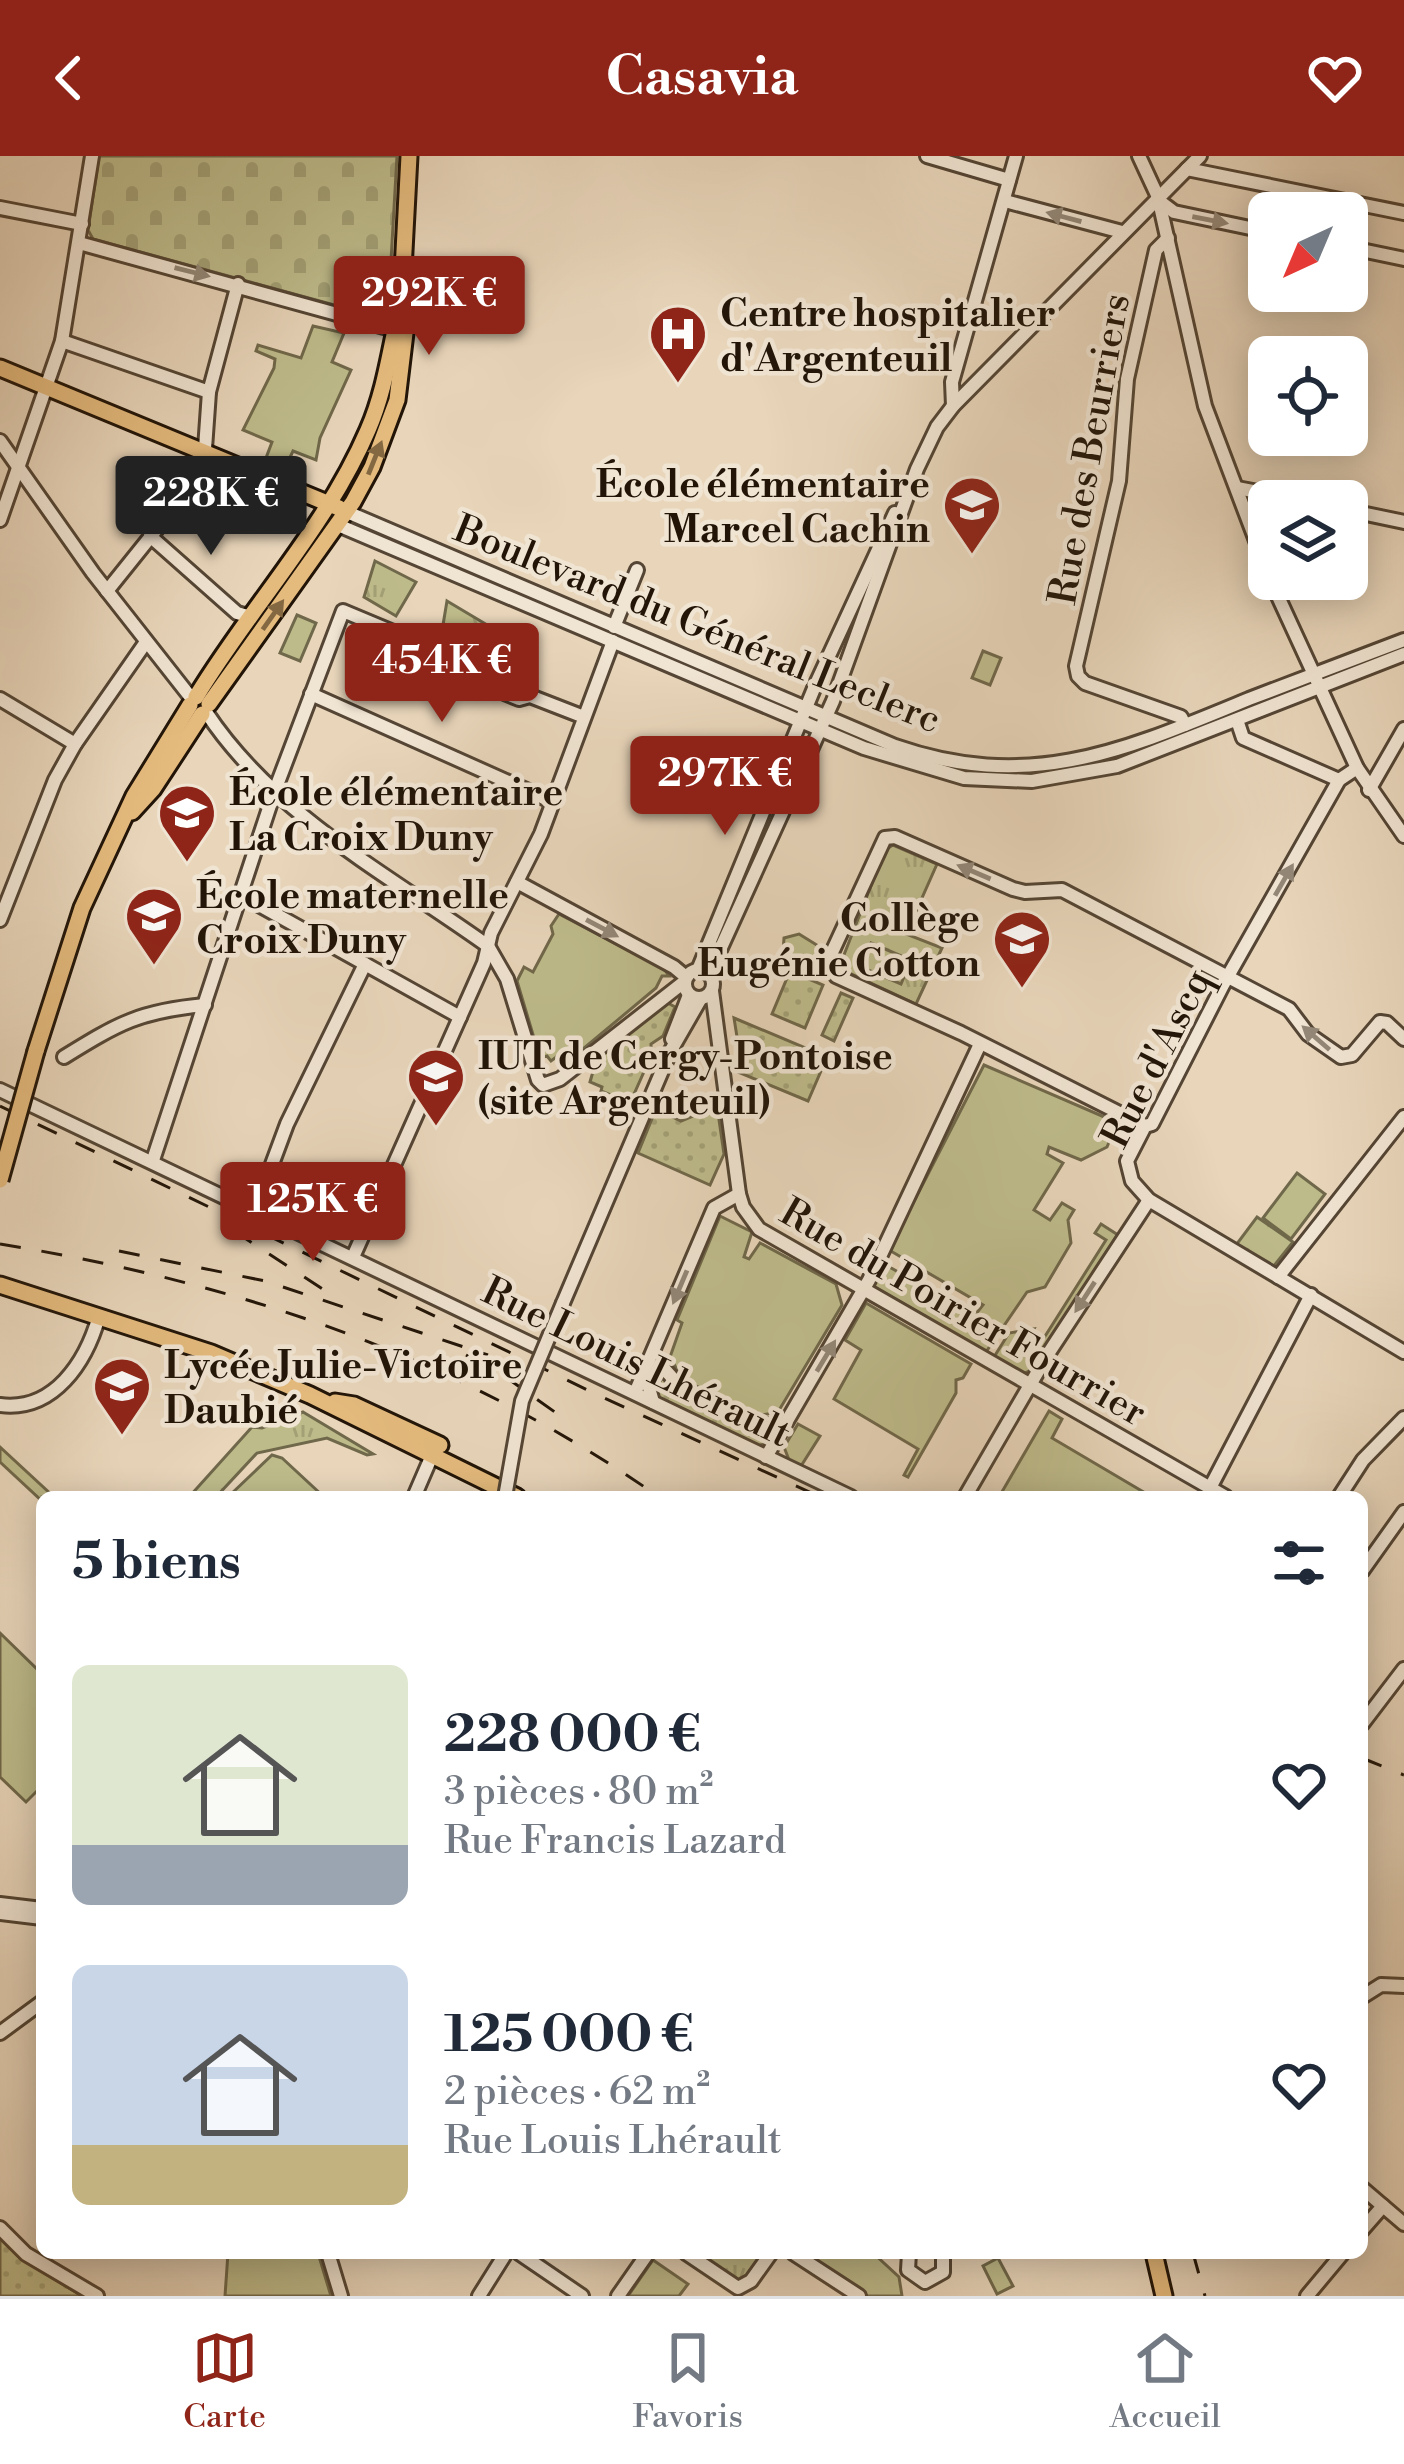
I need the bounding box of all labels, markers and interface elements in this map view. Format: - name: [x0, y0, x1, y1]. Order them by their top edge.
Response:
- text: Casavia: [606, 44, 798, 112]
- icon: back: [36, 45, 102, 111]
- icon: heart: [1302, 45, 1368, 111]
- north arrow: [1248, 192, 1368, 312]
- map controls: [1248, 192, 1368, 600]
- one-way arrow: [1045, 206, 1082, 225]
- one-way arrow: [1192, 211, 1230, 230]
- pin: 292K €: [331, 256, 527, 358]
- one-way arrow: [174, 264, 211, 283]
- text: 292K €: [361, 270, 497, 319]
- place label: Centre hospitalier d'Argenteuil: [720, 290, 1056, 384]
- street label: Rue des Beurriers: [1039, 290, 1142, 609]
- hospital icon: Centre hospitalier d'Argenteuil: [647, 303, 709, 385]
- button: locate: [1248, 336, 1368, 456]
- one-way arrow: [366, 439, 385, 475]
- pin: 228K €: [113, 456, 309, 558]
- place label: École élémentaire Marcel Cachin: [596, 459, 930, 555]
- text: 228K €: [143, 470, 279, 519]
- school or university icon: École élémentaire Marcel Cachin: [941, 474, 1003, 556]
- button: layers: [1248, 480, 1368, 600]
- street label: Boulevard du Général Leclerc: [446, 505, 947, 746]
- one-way arrow: [261, 599, 285, 631]
- pin: 454K €: [344, 623, 540, 725]
- text: 454K €: [372, 637, 512, 686]
- pin: 297K €: [627, 736, 823, 838]
- text: 297K €: [657, 750, 793, 799]
- place label: École élémentaire La Croix Duny: [229, 767, 563, 863]
- school or university icon: École élémentaire La Croix Duny: [156, 782, 218, 864]
- one-way arrow: [956, 861, 991, 881]
- one-way arrow: [1273, 863, 1294, 897]
- place label: École maternelle Croix Duny: [196, 870, 509, 966]
- school or university icon: École maternelle Croix Duny: [123, 885, 185, 967]
- place label: Collège Eugénie Cotton: [697, 895, 980, 989]
- school or university icon: Collège Eugénie Cotton: [991, 908, 1053, 990]
- one-way arrow: [585, 917, 620, 938]
- street label: Rue d'Ascq: [1091, 961, 1223, 1157]
- one-way arrow: [1302, 1025, 1331, 1052]
- place label: IUT de Cergy-Pontoise (site Argenteuil): [478, 1033, 893, 1127]
- school or university icon: IUT de Cergy-Pontoise (site Argenteuil): [405, 1046, 467, 1128]
- pin: 125K €: [215, 1162, 411, 1264]
- text: 125K €: [247, 1176, 379, 1225]
- street label: Rue du Poirier Fourrier: [771, 1188, 1155, 1438]
- street label: Rue Louis Lhérault: [473, 1267, 799, 1459]
- one-way arrow: [670, 1270, 689, 1306]
- one-way arrow: [1075, 1281, 1097, 1314]
- one-way arrow: [814, 1339, 835, 1373]
- place label: Lycée Julie-Victoire Daubié: [164, 1342, 522, 1436]
- school or university icon: Lycée Julie-Victoire Daubié: [91, 1355, 153, 1437]
- icon: filters: [1266, 1530, 1332, 1596]
- text: 5 biens: [72, 1531, 241, 1595]
- text: 228 000 €: [444, 1704, 701, 1768]
- icon: home: [168, 1713, 312, 1857]
- icon: heart: [1266, 1752, 1332, 1818]
- text: 3 pièces · 80 m²: [444, 1768, 713, 1817]
- text: Rue Francis Lazard: [444, 1817, 786, 1866]
- text: 125 000 €: [444, 2004, 694, 2068]
- icon: home: [168, 2013, 312, 2157]
- icon: heart: [1266, 2052, 1332, 2118]
- text: 2 pièces · 62 m²: [444, 2068, 710, 2117]
- text: Rue Louis Lhérault: [444, 2117, 782, 2166]
- tab: Carte: [183, 2325, 266, 2438]
- tab: Favoris: [632, 2325, 743, 2438]
- tab: Accueil: [1110, 2325, 1221, 2438]

